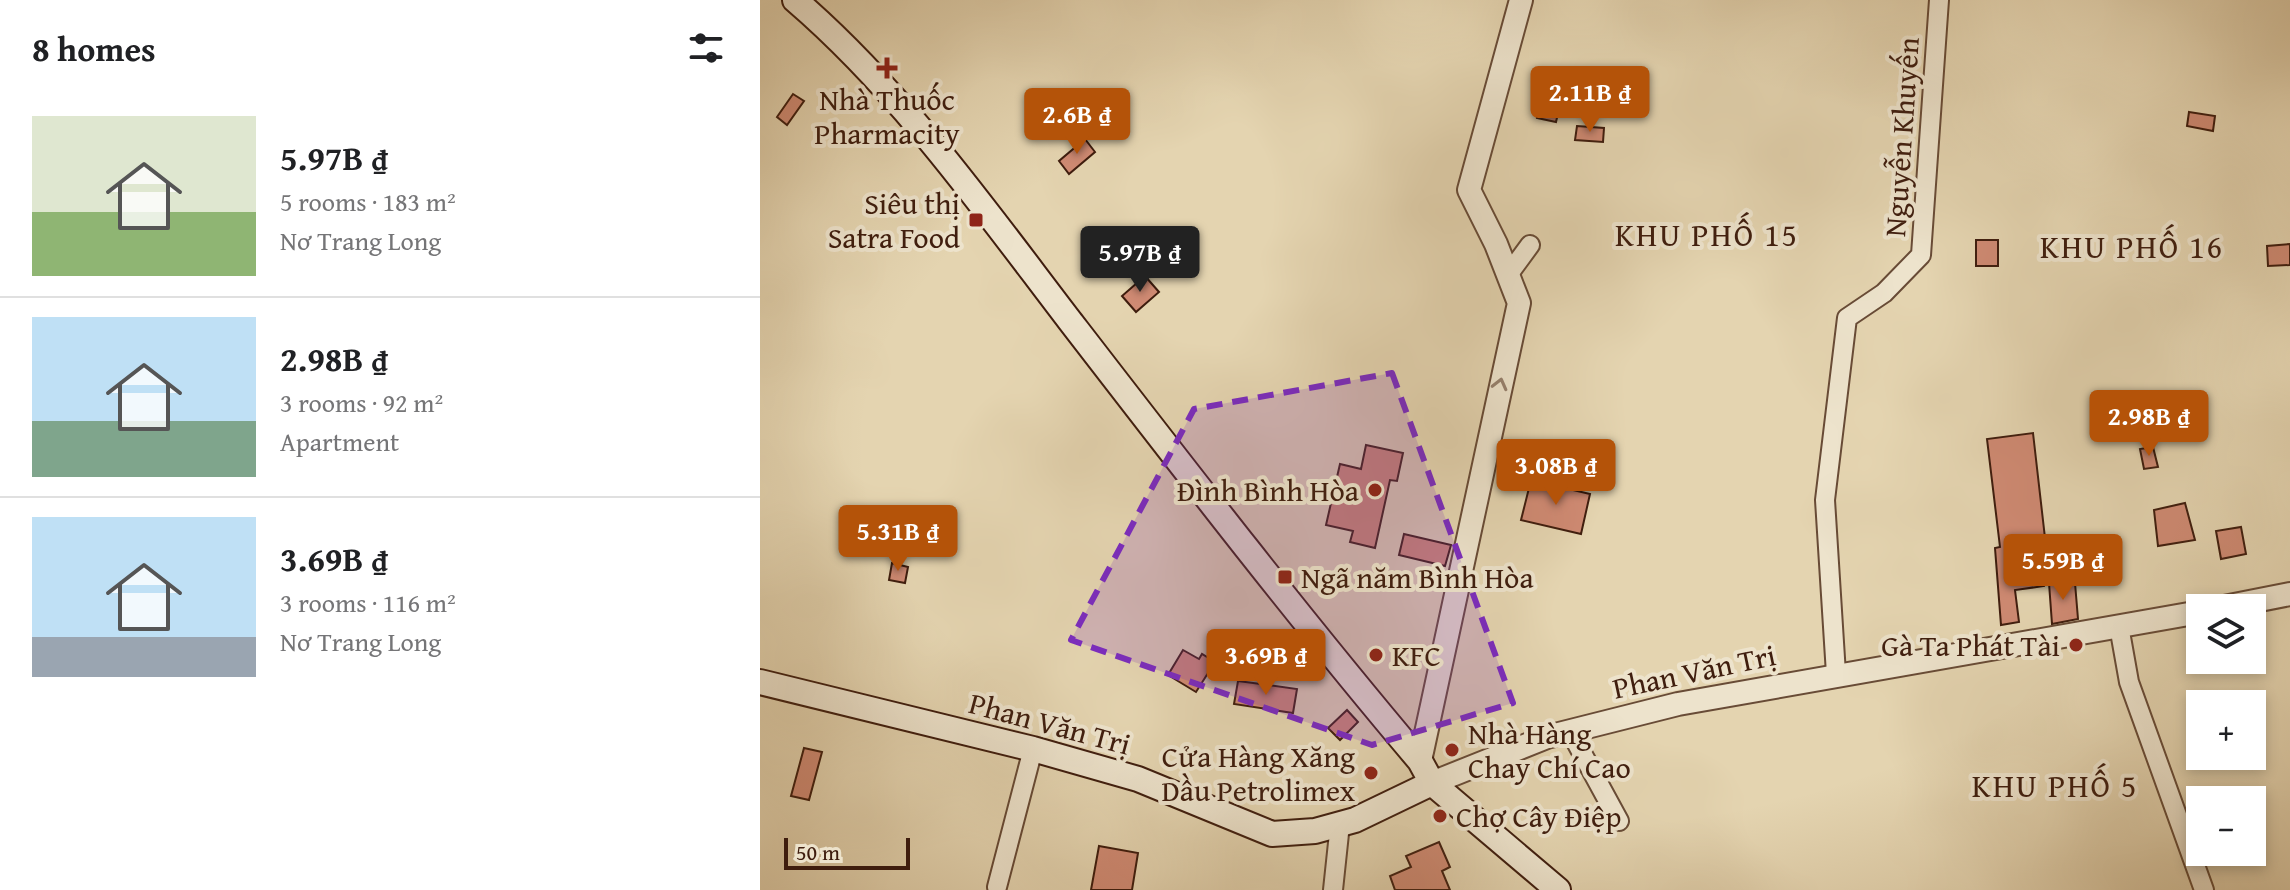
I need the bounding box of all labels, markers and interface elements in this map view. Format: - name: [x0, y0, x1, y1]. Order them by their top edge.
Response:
- text: 8 homes: [32, 24, 156, 73]
- icon: filters: [684, 26, 728, 70]
- street label: Nguyễn Khuyến: [1872, 36, 1930, 238]
- marker: Nhà Thuốc Pharmacity: [878, 59, 896, 77]
- pin: 2.11B ₫: [1516, 66, 1664, 134]
- text: 2.11B ₫: [1548, 72, 1632, 111]
- place label: Nhà Thuốc Pharmacity: [814, 77, 960, 155]
- pin: 2.6B ₫: [1012, 88, 1142, 156]
- text: 2.6B ₫: [1042, 94, 1112, 133]
- text: 5.97B ₫: [280, 133, 389, 182]
- icon: home: [96, 148, 192, 244]
- place label: Siêu thị Satra Food: [828, 181, 960, 259]
- text: 5 rooms · 183 m²: [280, 182, 456, 221]
- marker: Siêu thị Satra Food: [967, 211, 985, 229]
- district label: KHU PHỐ 15: [1615, 211, 1799, 258]
- text: Nơ Trang Long: [280, 221, 441, 260]
- district label: KHU PHỐ 16: [2040, 223, 2224, 270]
- pin: 5.97B ₫: [1066, 226, 1214, 294]
- text: 5.97B ₫: [1098, 232, 1182, 271]
- text: 2.98B ₫: [280, 334, 389, 383]
- icon: home: [96, 349, 192, 445]
- one-way arrow: [1490, 377, 1507, 391]
- text: 3 rooms · 92 m²: [280, 383, 443, 422]
- pin: 2.98B ₫: [2075, 390, 2223, 458]
- text: 2.98B ₫: [2107, 396, 2191, 435]
- text: Apartment: [280, 422, 399, 461]
- pin: 3.08B ₫: [1482, 439, 1630, 507]
- text: 3.08B ₫: [1514, 445, 1598, 484]
- place label: Đình Bình Hòa: [1177, 468, 1359, 512]
- marker: Đình Bình Hòa: [1366, 481, 1384, 499]
- pin: 5.31B ₫: [824, 505, 972, 573]
- text: 5.31B ₫: [856, 511, 940, 550]
- text: 3.69B ₫: [280, 534, 389, 583]
- pin: 5.59B ₫: [1989, 534, 2137, 602]
- text: 5.59B ₫: [2021, 540, 2105, 579]
- icon: home: [96, 549, 192, 645]
- place label: Ngã năm Bình Hòa: [1301, 555, 1534, 599]
- marker: Ngã năm Bình Hòa: [1276, 568, 1294, 586]
- text: 3 rooms · 116 m²: [280, 583, 456, 622]
- map controls: [2186, 594, 2266, 866]
- button: layers: [2186, 594, 2266, 674]
- text: Nơ Trang Long: [280, 622, 441, 661]
- place label: Gà Ta Phát Tài: [1881, 623, 2060, 667]
- pin: 3.69B ₫: [1192, 629, 1340, 697]
- street label: Phan Văn Trị: [1608, 632, 1780, 710]
- place label: KFC: [1392, 633, 1441, 677]
- text: 3.69B ₫: [1224, 635, 1308, 674]
- marker: Gà Ta Phát Tài: [2067, 636, 2085, 654]
- marker: KFC: [1367, 646, 1385, 664]
- street label: Phan Văn Trị: [964, 680, 1136, 766]
- button: +: [2186, 690, 2266, 770]
- place label: Nhà Hàng Chay Chí Cao: [1468, 711, 1631, 789]
- place label: Cửa Hàng Xăng Dầu Petrolimex: [1161, 734, 1356, 812]
- marker: Nhà Hàng Chay Chí Cao: [1443, 741, 1461, 759]
- district label: KHU PHỐ 5: [1972, 762, 2138, 809]
- marker: Cửa Hàng Xăng Dầu Petrolimex: [1362, 764, 1380, 782]
- button: −: [2186, 786, 2266, 866]
- place label: Chợ Cây Điệp: [1456, 794, 1621, 838]
- marker: Chợ Cây Điệp: [1431, 807, 1449, 825]
- scale bar: [784, 834, 910, 870]
- text: 50 m: [796, 836, 840, 868]

